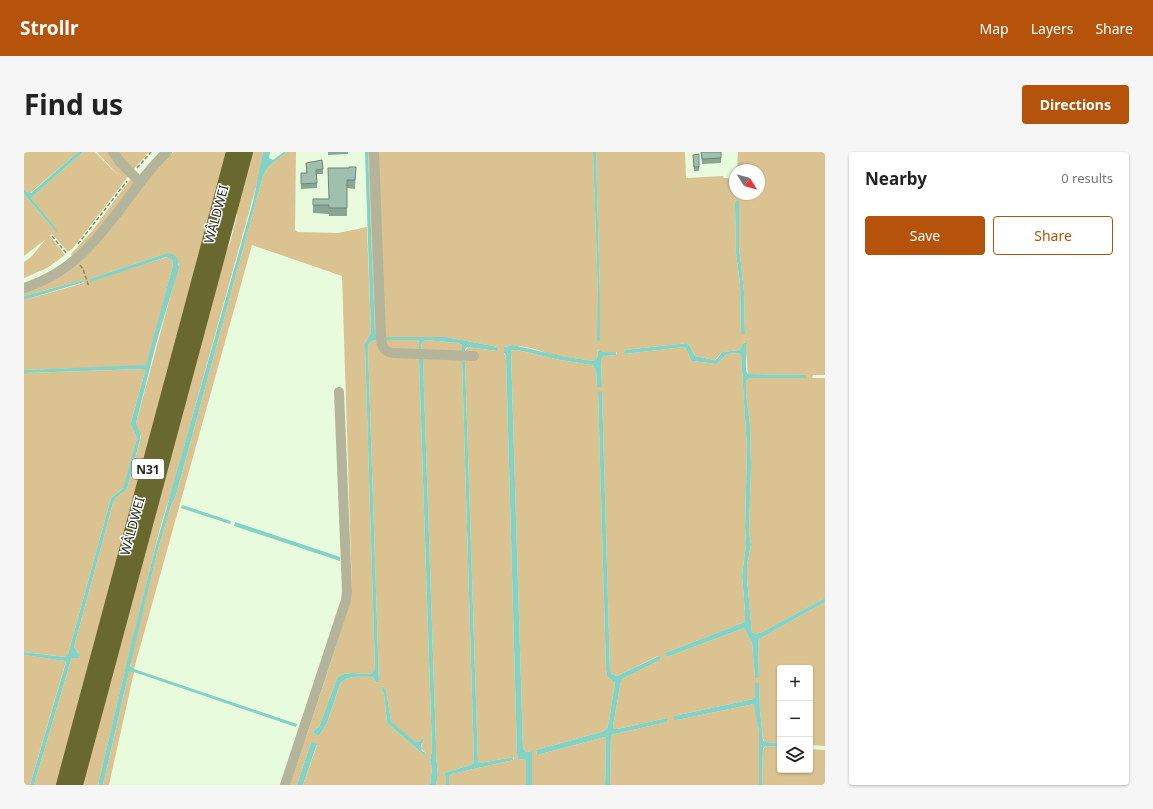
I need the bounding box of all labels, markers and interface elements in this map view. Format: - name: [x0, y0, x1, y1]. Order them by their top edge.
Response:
- text: Strollr: [20, 15, 79, 41]
- text: Map: [980, 19, 1009, 38]
- text: Layers: [1031, 19, 1073, 38]
- text: Share: [1095, 19, 1133, 38]
- text: Find us: [24, 85, 123, 123]
- button: Directions: [1022, 85, 1129, 124]
- north arrow: [729, 164, 765, 200]
- text: Nearby: [865, 167, 927, 190]
- text: 0 results: [1061, 169, 1113, 187]
- street label: WÂLDWEI: [200, 183, 232, 245]
- button: Save: [865, 216, 985, 255]
- button: Share: [993, 216, 1113, 255]
- road number: N31: [132, 459, 164, 479]
- street label: WÂLDWEI: [116, 495, 148, 557]
- map controls: [777, 665, 813, 773]
- button: +: [777, 665, 813, 701]
- button: −: [777, 701, 813, 737]
- button: layers: [777, 737, 813, 773]

